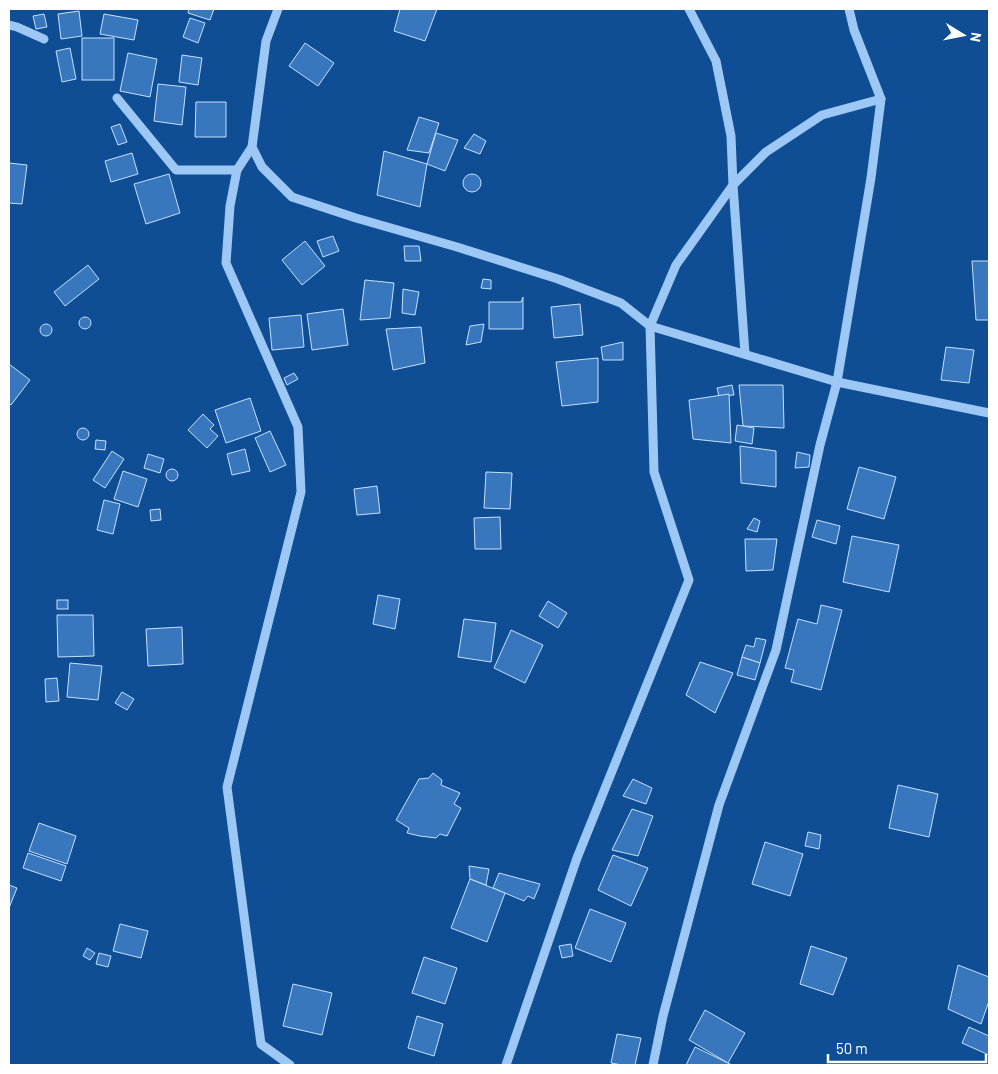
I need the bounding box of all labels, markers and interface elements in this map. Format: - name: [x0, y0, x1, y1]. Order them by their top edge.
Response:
- north arrow: [938, 10, 988, 60]
- text: N: [967, 31, 985, 43]
- scale bar: [828, 1032, 986, 1064]
- text: 50 m: [836, 1039, 868, 1057]

